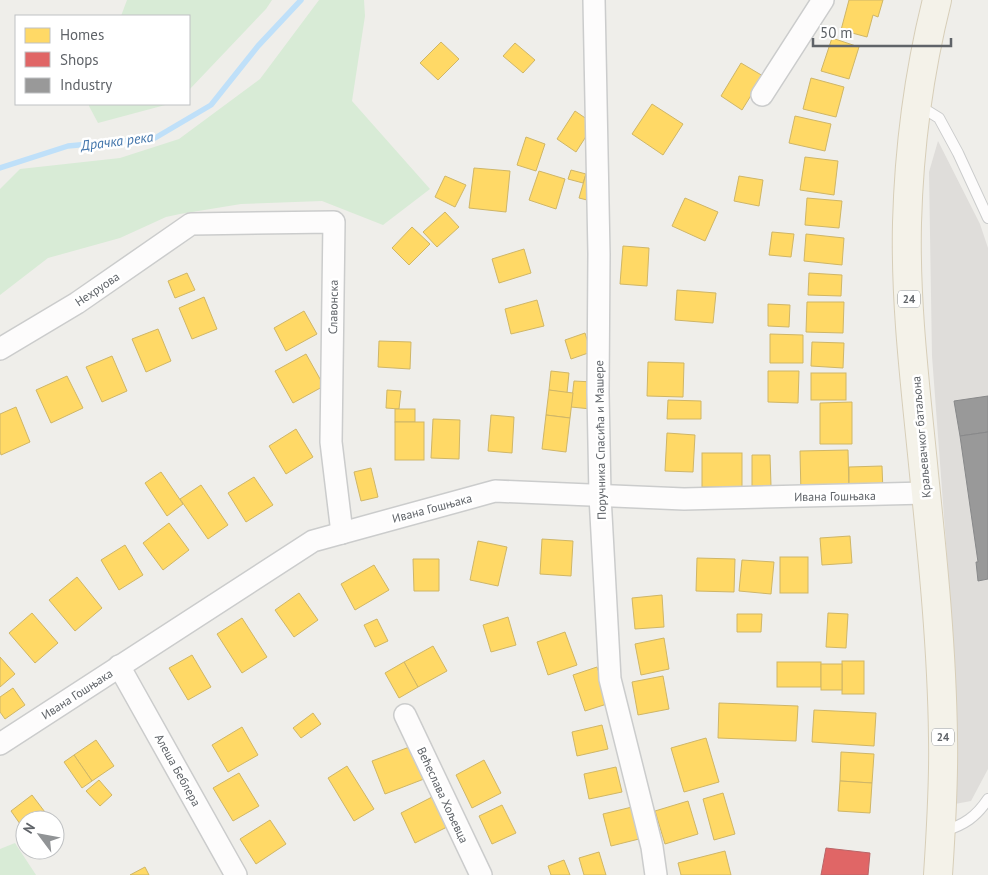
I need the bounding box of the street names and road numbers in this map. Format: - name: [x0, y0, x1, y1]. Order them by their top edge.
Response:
- street label: Нехруова: [72, 269, 122, 309]
- street label: Славонска: [325, 280, 341, 334]
- road number: 24: [898, 290, 920, 308]
- street label: Поручника Спасића и Машере: [591, 360, 609, 520]
- street label: Краљевачког батаљона: [908, 375, 934, 499]
- street label: Ивана Гошњака: [794, 488, 876, 504]
- street label: Ивана Гошњака: [391, 490, 474, 526]
- street label: Ивана Гошњака: [39, 665, 115, 723]
- road number: 24: [932, 729, 954, 746]
- street label: Алеша Беблера: [152, 731, 204, 809]
- street label: Већеслава Хољевца: [414, 745, 472, 846]

